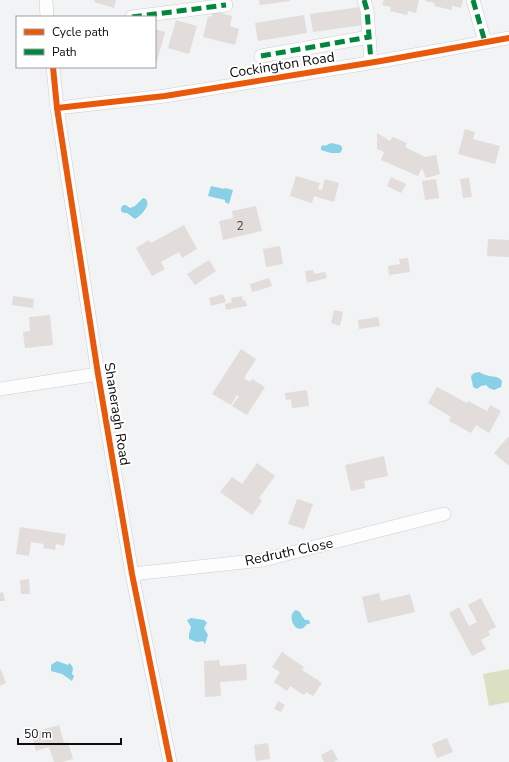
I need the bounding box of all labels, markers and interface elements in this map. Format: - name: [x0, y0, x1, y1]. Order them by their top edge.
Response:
- legend: [16, 16, 156, 68]
- text: Cycle path: [52, 24, 109, 40]
- text: Path: [52, 44, 77, 60]
- street label: Cockington Road: [228, 47, 336, 83]
- house number: 2: [236, 218, 244, 234]
- street label: Shaneragh Road: [99, 361, 135, 467]
- street label: Redruth Close: [243, 533, 335, 571]
- scale bar: [18, 720, 121, 746]
- text: 50 m: [24, 726, 52, 742]

